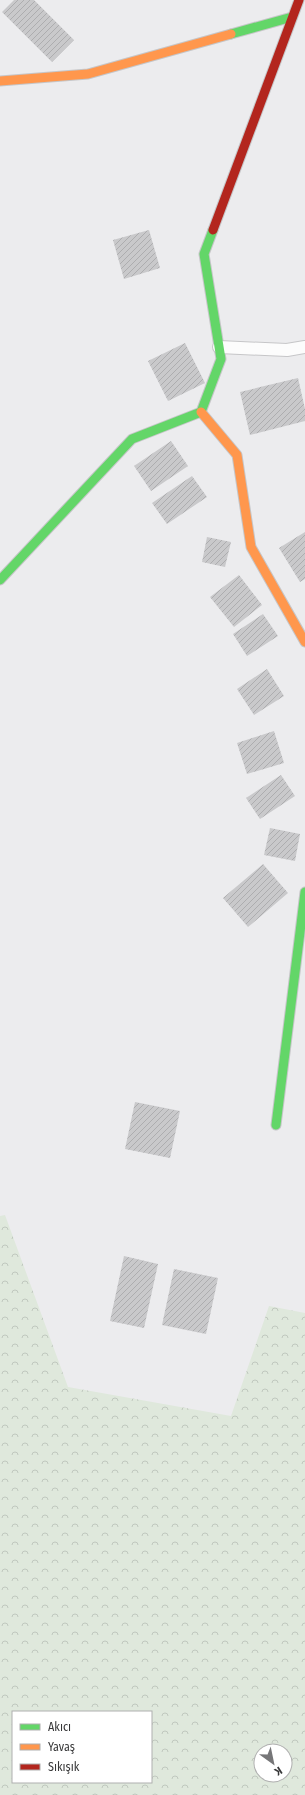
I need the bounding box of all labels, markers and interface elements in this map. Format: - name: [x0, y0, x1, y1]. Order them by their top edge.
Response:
- legend: [12, 1711, 152, 1783]
- text: Akıcı: [48, 1720, 71, 1734]
- text: Yavaş: [48, 1740, 75, 1754]
- north arrow: [253, 1743, 293, 1783]
- text: Sıkışık: [48, 1760, 80, 1774]
- text: K: [271, 1764, 284, 1778]

